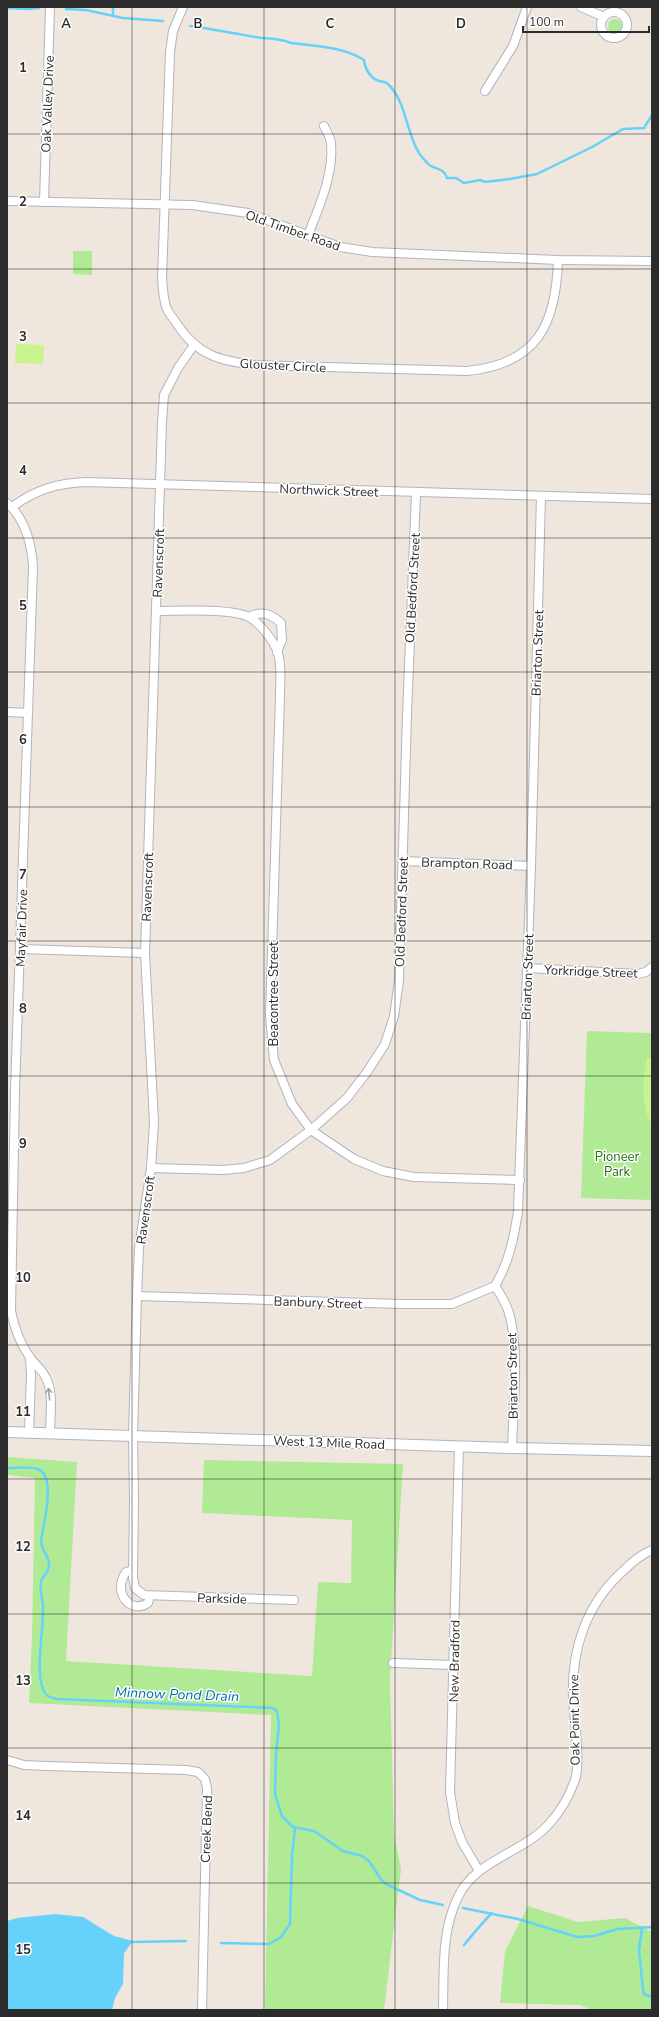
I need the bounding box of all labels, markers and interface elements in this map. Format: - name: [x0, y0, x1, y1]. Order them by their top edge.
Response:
- scale bar: [523, 8, 649, 34]
- text: 100 m: [529, 14, 564, 30]
- text: A: [61, 15, 71, 33]
- text: B: [194, 15, 203, 33]
- text: C: [326, 15, 335, 33]
- text: D: [456, 15, 466, 33]
- street label: Oak Valley Drive: [37, 55, 59, 153]
- text: 1: [19, 59, 27, 77]
- text: 2: [19, 193, 27, 211]
- street label: Old Timber Road: [243, 206, 343, 256]
- text: 3: [19, 328, 27, 346]
- street label: Glouster Circle: [239, 355, 327, 377]
- text: 4: [19, 462, 27, 480]
- street label: Northwick Street: [279, 480, 379, 502]
- street label: Ravenscroft: [149, 528, 169, 598]
- street label: Old Bedford Street: [401, 532, 425, 644]
- text: 5: [19, 597, 27, 615]
- street label: Briarton Street: [527, 609, 549, 696]
- text: 6: [19, 731, 27, 749]
- street label: Ravenscroft: [138, 852, 158, 922]
- street label: Brampton Road: [421, 853, 513, 875]
- street label: Old Bedford Street: [391, 856, 413, 967]
- text: 7: [19, 866, 27, 884]
- street label: Mayfair Drive: [12, 889, 32, 967]
- street label: Briarton Street: [517, 933, 539, 1020]
- street label: Beacontree Street: [265, 941, 283, 1046]
- street label: Yorkridge Street: [543, 961, 639, 983]
- text: 8: [19, 1000, 27, 1018]
- text: 9: [19, 1135, 27, 1153]
- park label: Pioneer Park: [595, 1148, 640, 1181]
- street label: Ravenscroft: [132, 1174, 160, 1246]
- text: 10: [15, 1269, 31, 1287]
- street label: Banbury Street: [273, 1292, 363, 1314]
- street label: Briarton Street: [503, 1332, 523, 1419]
- one-way arrow: [45, 1388, 53, 1401]
- text: 11: [15, 1403, 31, 1421]
- street label: West 13 Mile Road: [273, 1432, 385, 1454]
- text: 12: [15, 1538, 31, 1556]
- street label: Parkside: [197, 1589, 247, 1609]
- street label: New Bradford: [445, 1620, 465, 1702]
- text: 13: [15, 1672, 31, 1690]
- street label: Oak Point Drive: [565, 1674, 585, 1766]
- water label: Minnow Pond Drain: [115, 1683, 239, 1706]
- street label: Creek Bend: [197, 1795, 217, 1863]
- text: 14: [15, 1807, 31, 1825]
- text: 15: [15, 1941, 31, 1959]

